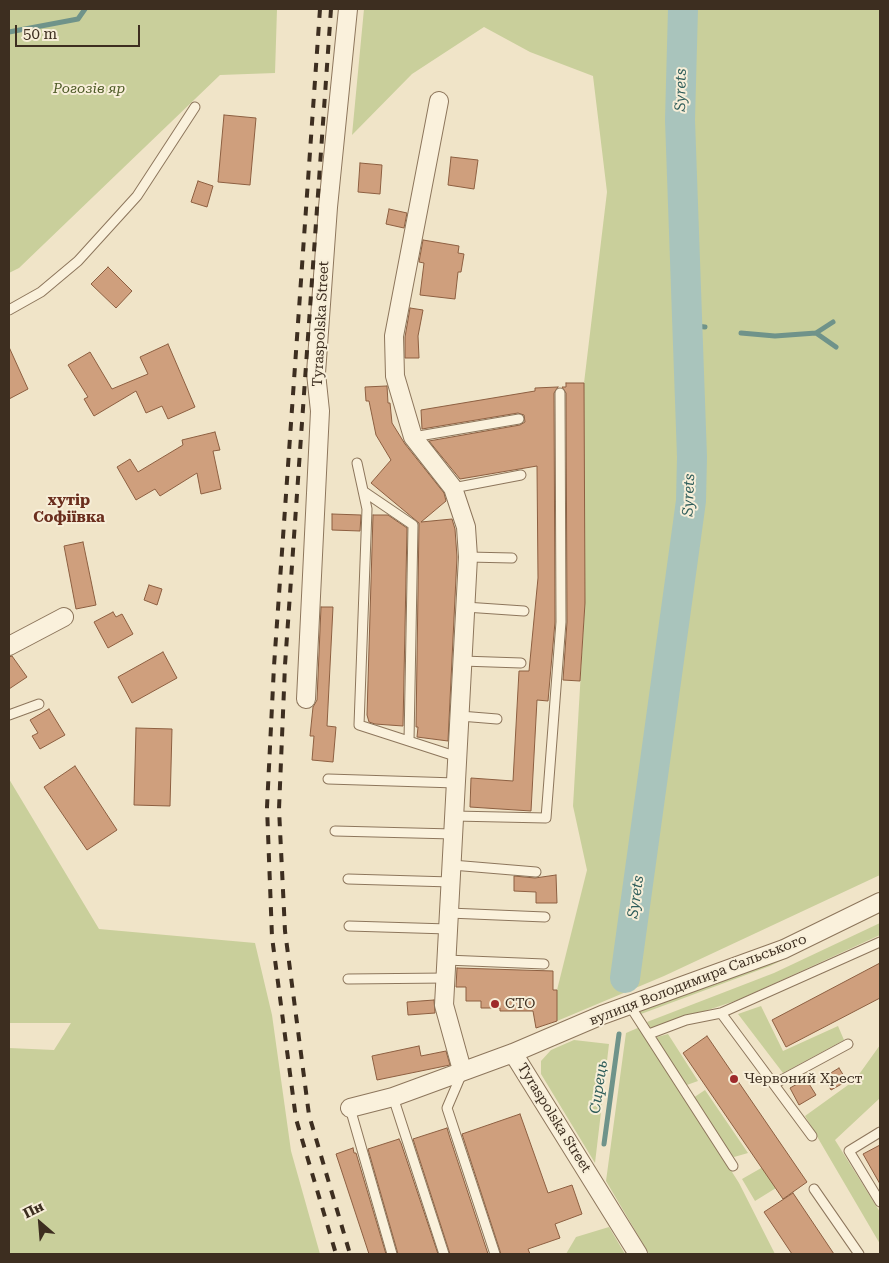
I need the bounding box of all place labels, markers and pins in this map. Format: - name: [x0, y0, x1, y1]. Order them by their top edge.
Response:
- place label: СТО: [505, 996, 535, 1012]
- marker: СТО: [489, 998, 501, 1010]
- place label: Червоний Хрест: [744, 1071, 862, 1087]
- marker: Червоний Хрест: [728, 1073, 740, 1085]

